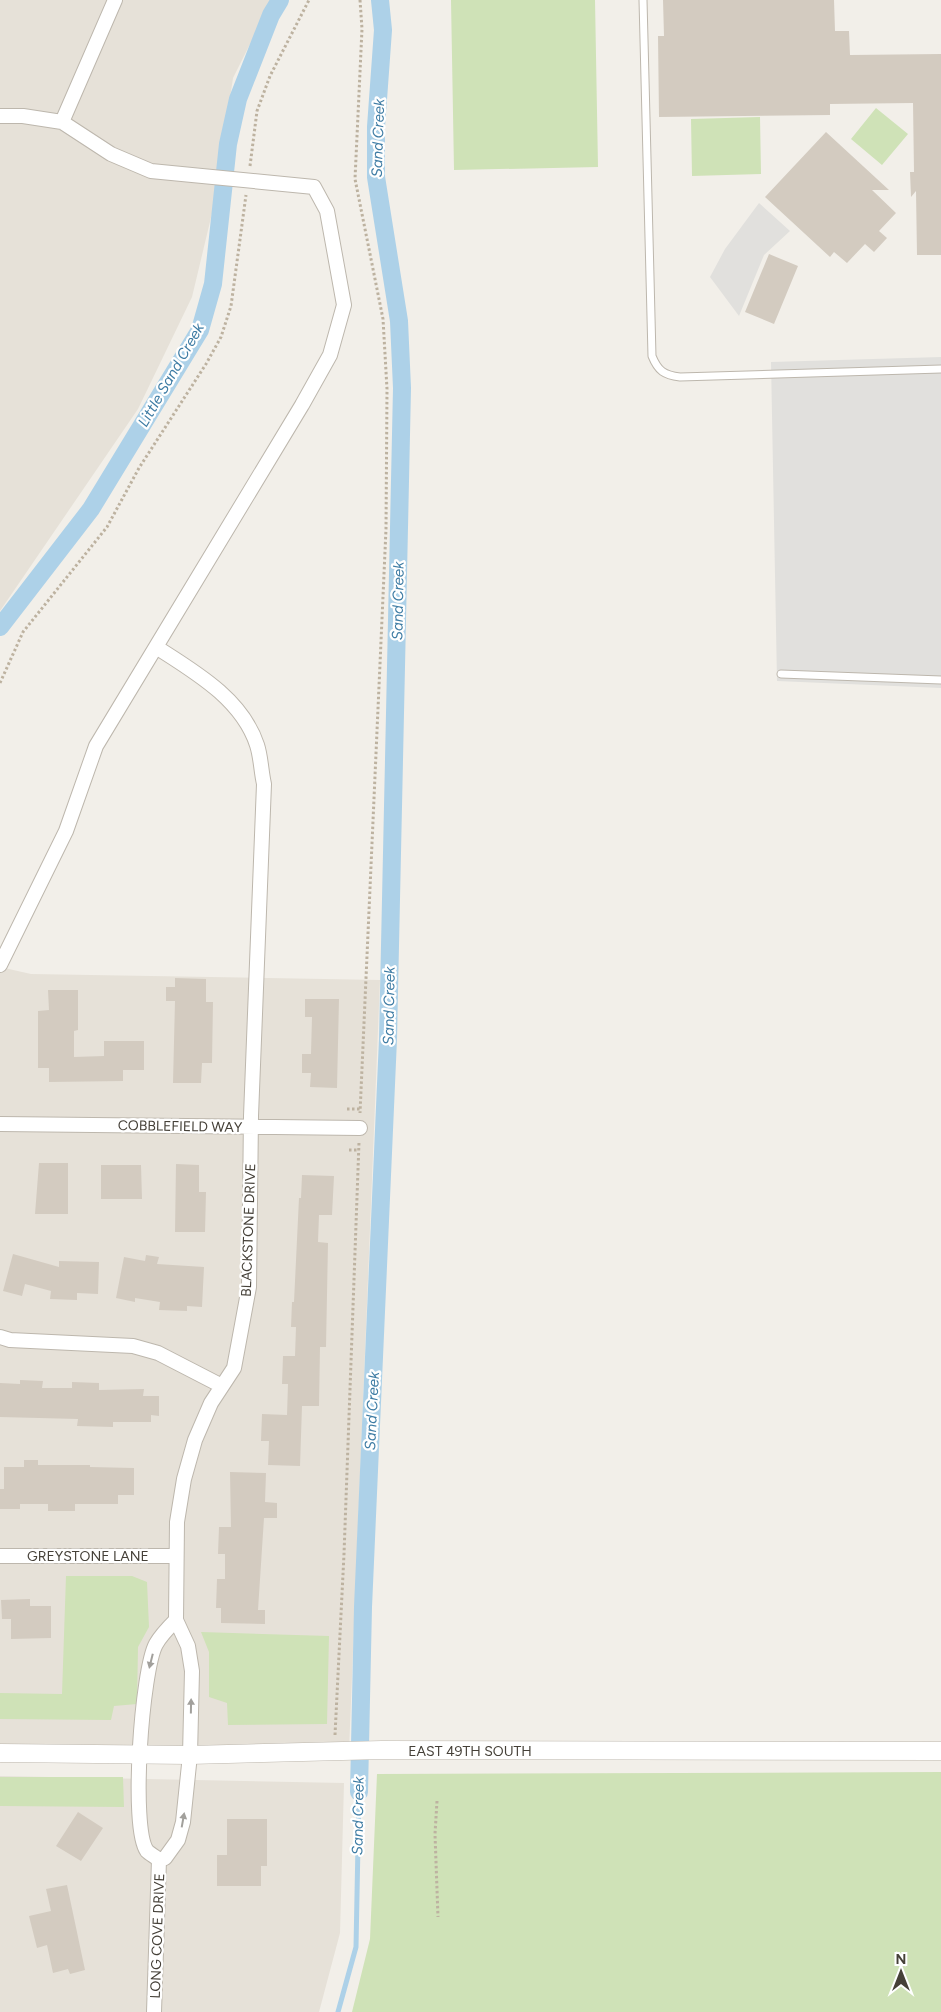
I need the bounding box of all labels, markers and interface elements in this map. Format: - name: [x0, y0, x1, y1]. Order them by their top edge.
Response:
- water label: Sand Creek: [368, 98, 388, 178]
- water label: Little Sand Creek: [134, 319, 208, 430]
- water label: Sand Creek: [388, 561, 408, 640]
- water label: Sand Creek: [379, 966, 399, 1045]
- street label: COBBLEFIELD WAY: [118, 1117, 243, 1136]
- street label: BLACKSTONE DRIVE: [238, 1163, 259, 1297]
- water label: Sand Creek: [361, 1371, 383, 1451]
- street label: GREYSTONE LANE: [27, 1548, 149, 1565]
- one-way arrow: [147, 1653, 155, 1669]
- one-way arrow: [187, 1698, 195, 1714]
- street label: EAST 49TH SOUTH: [408, 1743, 532, 1760]
- water label: Sand Creek: [348, 1776, 368, 1855]
- one-way arrow: [179, 1812, 187, 1828]
- street label: LONG COVE DRIVE: [147, 1873, 168, 1999]
- north arrow: [876, 1947, 926, 1997]
- text: N: [896, 1951, 906, 1968]

